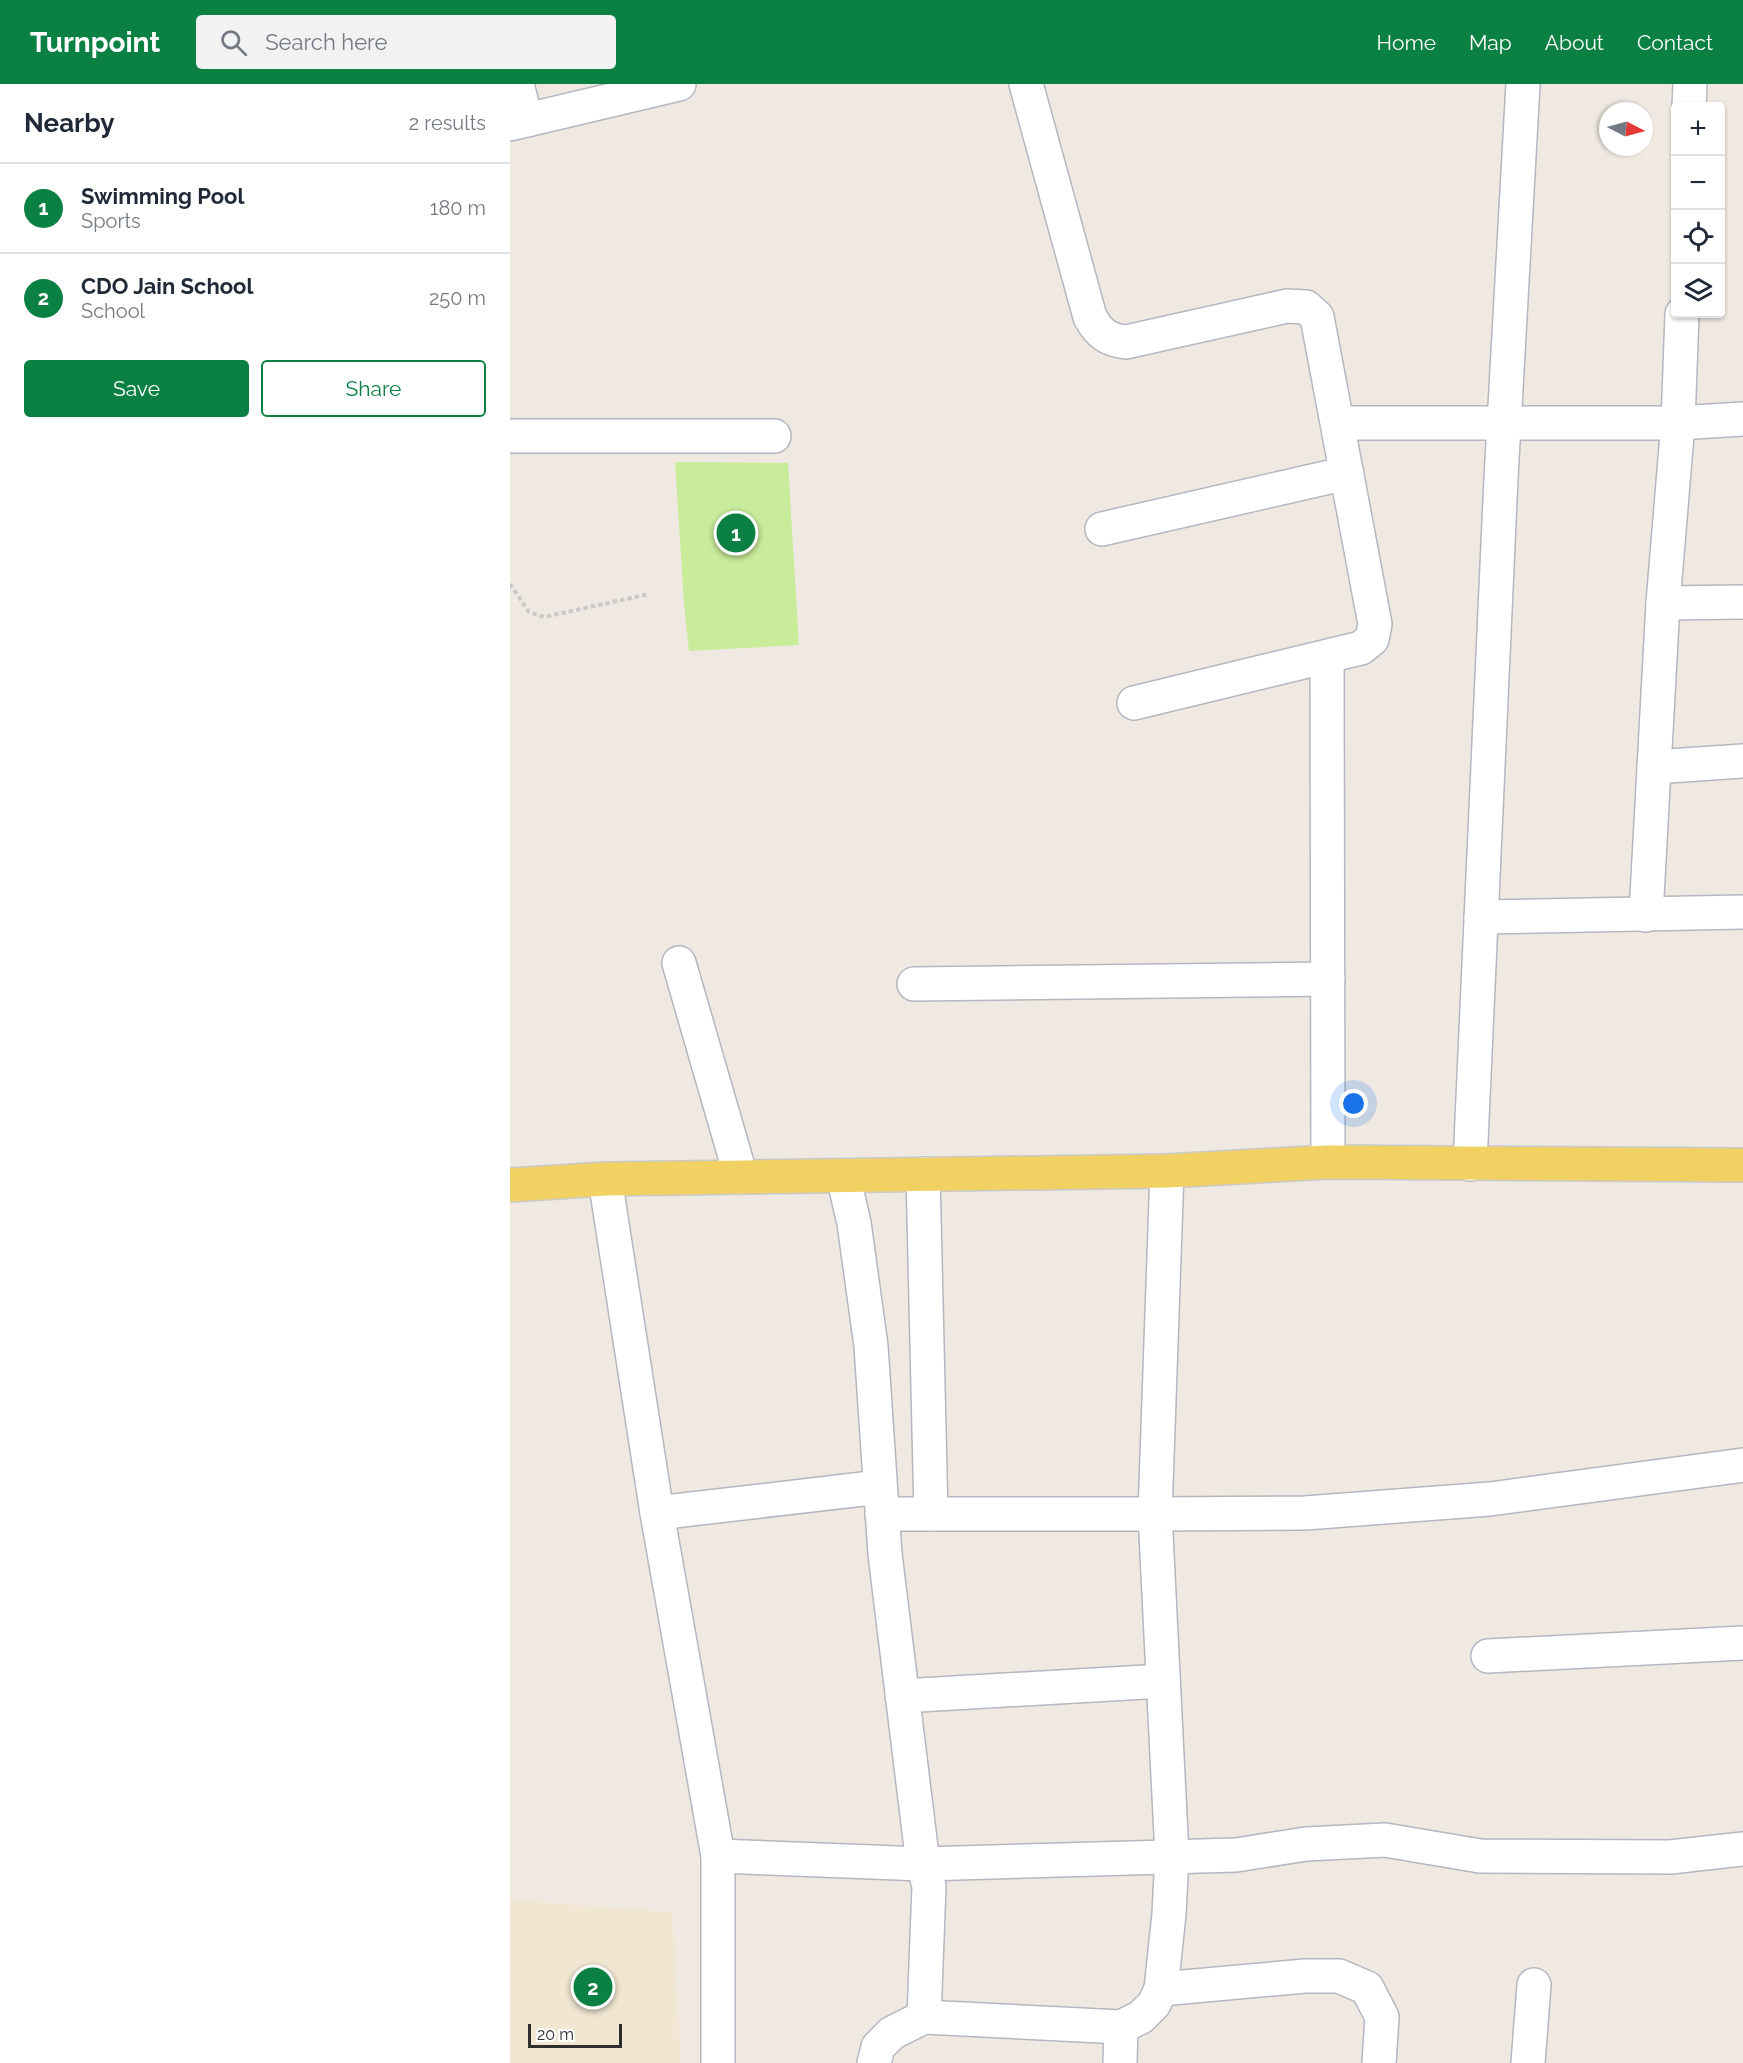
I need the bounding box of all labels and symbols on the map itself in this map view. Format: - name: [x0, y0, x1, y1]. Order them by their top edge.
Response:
- north arrow: [1599, 102, 1653, 156]
- pin: 1: [716, 510, 756, 556]
- your location: [1339, 1089, 1368, 1118]
- pin: 2: [574, 1964, 613, 2010]
- scale bar: [528, 2021, 622, 2048]

